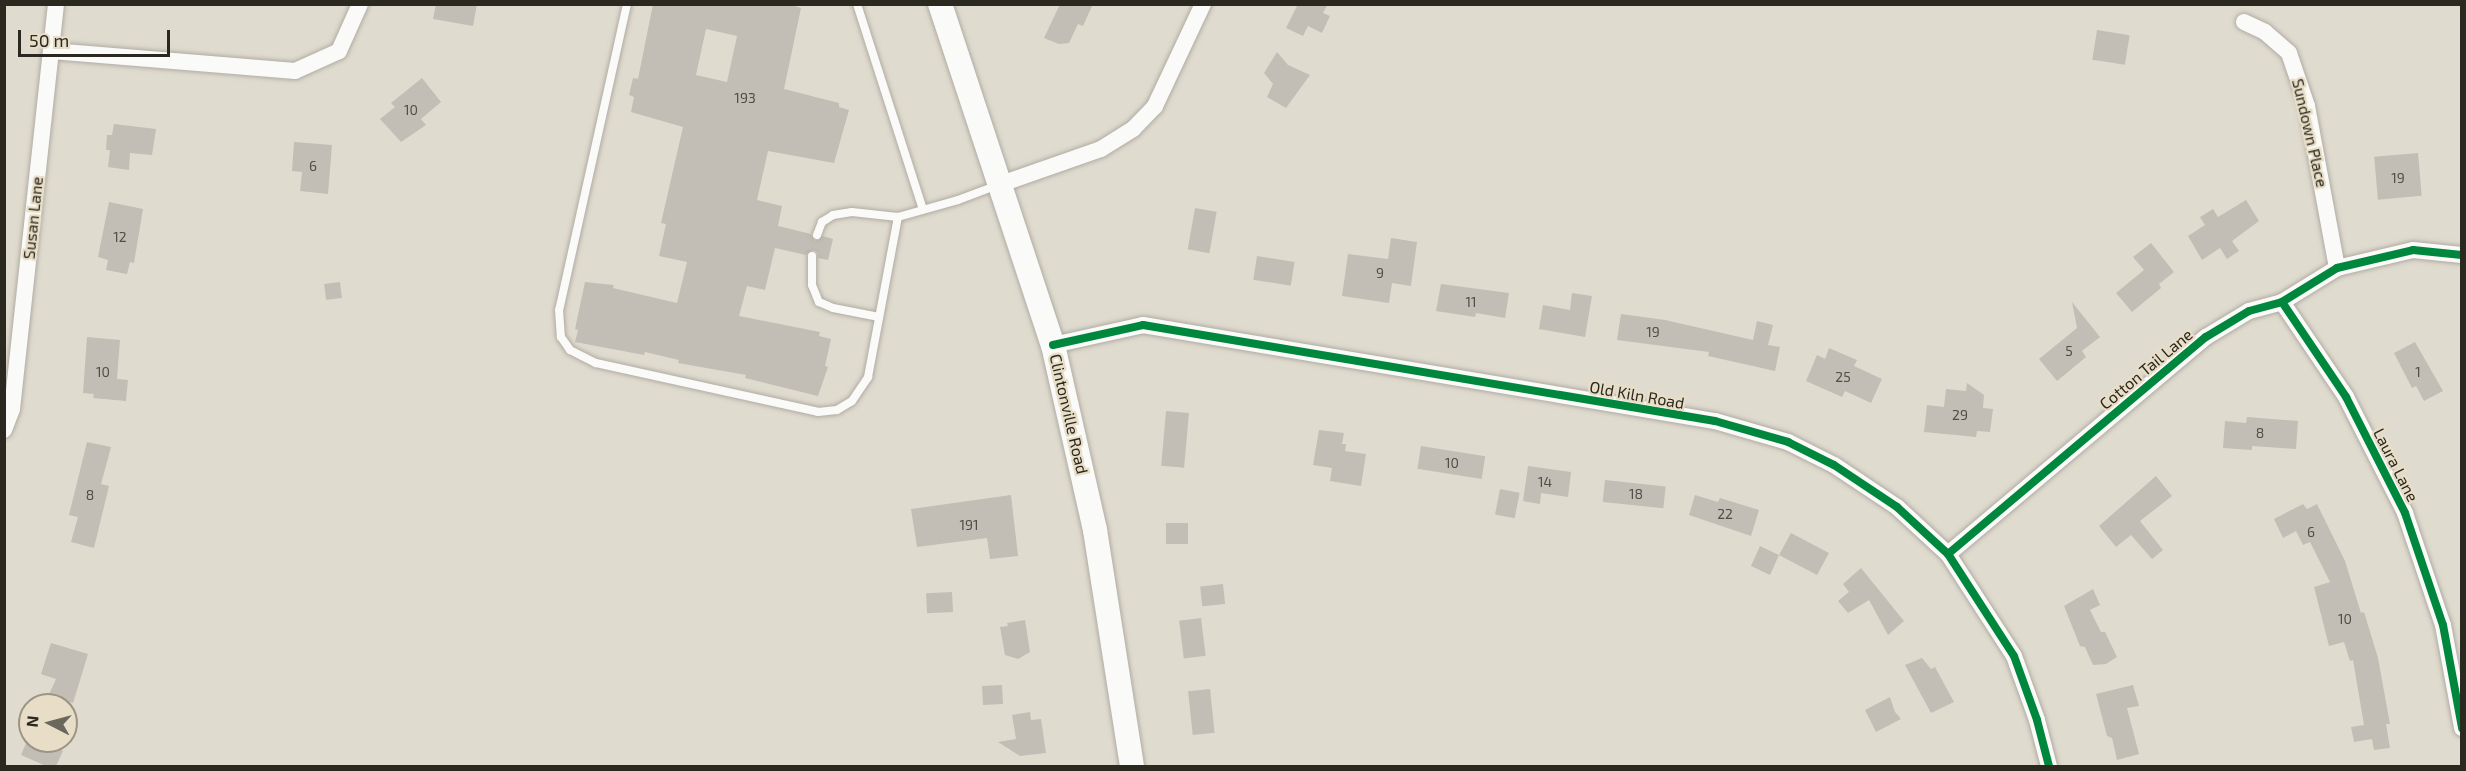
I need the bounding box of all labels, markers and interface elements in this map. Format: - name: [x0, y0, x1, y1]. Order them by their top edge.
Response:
- scale bar: [21, 18, 172, 56]
- text: 50 m: [29, 29, 69, 51]
- street label: Sundown Place: [2288, 77, 2332, 189]
- house number: 193: [734, 90, 756, 106]
- house number: 10: [404, 102, 418, 118]
- house number: 6: [309, 158, 317, 174]
- house number: 19: [2391, 170, 2405, 186]
- street label: Susan Lane: [19, 176, 47, 260]
- house number: 12: [113, 229, 127, 245]
- house number: 9: [1376, 265, 1384, 281]
- house number: 11: [1465, 294, 1477, 310]
- house number: 19: [1646, 324, 1660, 340]
- street label: Cotton Tail Lane: [2095, 324, 2197, 414]
- house number: 5: [2065, 343, 2073, 359]
- street label: Clintonville Road: [1046, 352, 1092, 476]
- house number: 10: [96, 364, 110, 380]
- house number: 1: [2415, 364, 2421, 380]
- house number: 25: [1835, 369, 1851, 385]
- street label: Old Kiln Road: [1588, 377, 1686, 413]
- house number: 29: [1952, 407, 1968, 423]
- house number: 8: [2256, 425, 2264, 441]
- street label: Laura Lane: [2369, 425, 2423, 505]
- house number: 10: [1445, 455, 1459, 471]
- house number: 14: [1538, 474, 1552, 490]
- house number: 18: [1629, 486, 1643, 502]
- house number: 8: [86, 487, 94, 503]
- house number: 22: [1717, 506, 1733, 522]
- house number: 191: [959, 517, 979, 533]
- house number: 6: [2307, 524, 2315, 540]
- house number: 10: [2338, 611, 2352, 627]
- north arrow: [18, 693, 78, 753]
- text: N: [22, 715, 42, 728]

